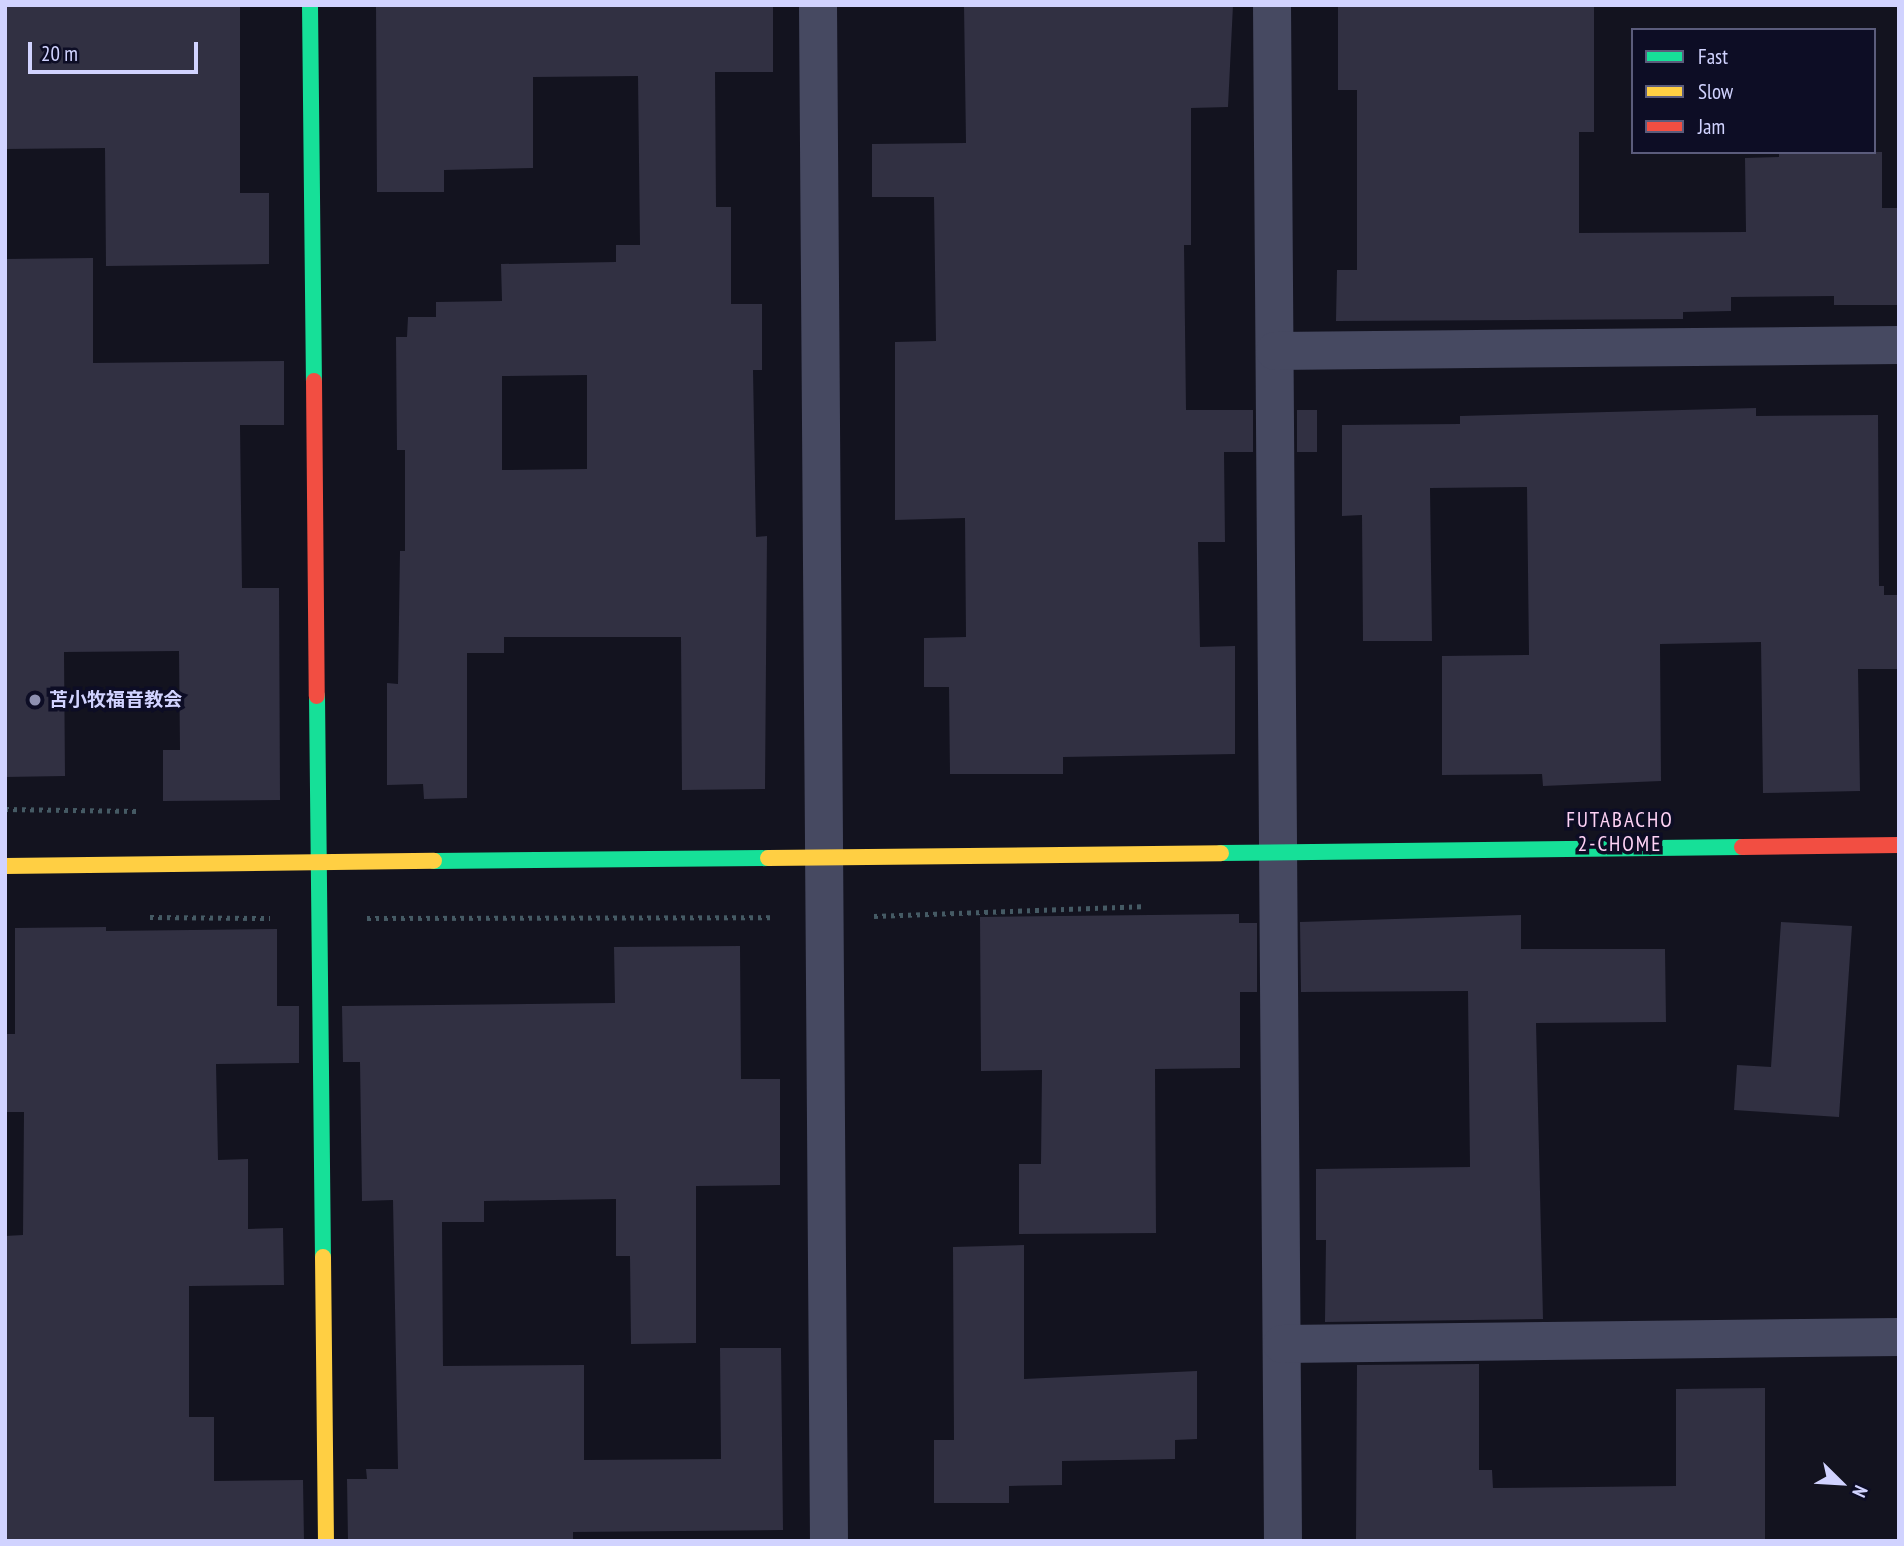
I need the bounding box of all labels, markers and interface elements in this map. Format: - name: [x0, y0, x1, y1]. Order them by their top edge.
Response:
- scale bar: [32, 28, 201, 72]
- legend: [1631, 28, 1876, 154]
- text: 20 m: [41, 40, 78, 67]
- text: Fast: [1698, 43, 1728, 70]
- text: Slow: [1698, 78, 1733, 105]
- text: Jam: [1698, 113, 1725, 140]
- place label: 苫小牧福音教会: [49, 689, 182, 711]
- marker: 苫小牧福音教会: [27, 692, 43, 708]
- district label: FUTABACHO 2-CHOME: [1567, 807, 1673, 857]
- north arrow: [1806, 1448, 1876, 1518]
- text: N: [1847, 1482, 1873, 1501]

